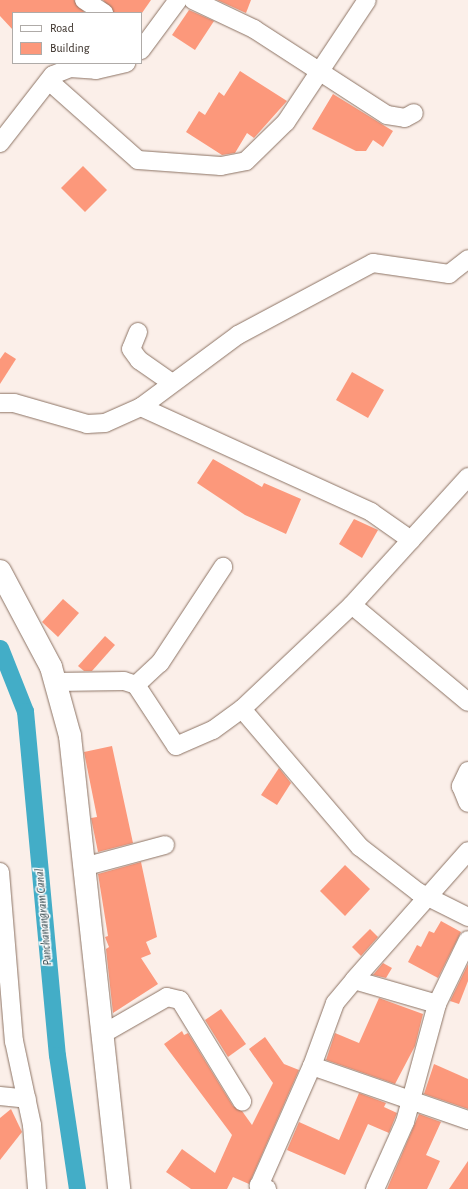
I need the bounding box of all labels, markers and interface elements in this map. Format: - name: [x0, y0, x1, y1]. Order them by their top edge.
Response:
- legend: [12, 12, 142, 64]
- text: Road: [50, 22, 74, 34]
- text: Building: [50, 42, 90, 54]
- water label: Panchanangram Canal: [33, 868, 55, 966]

